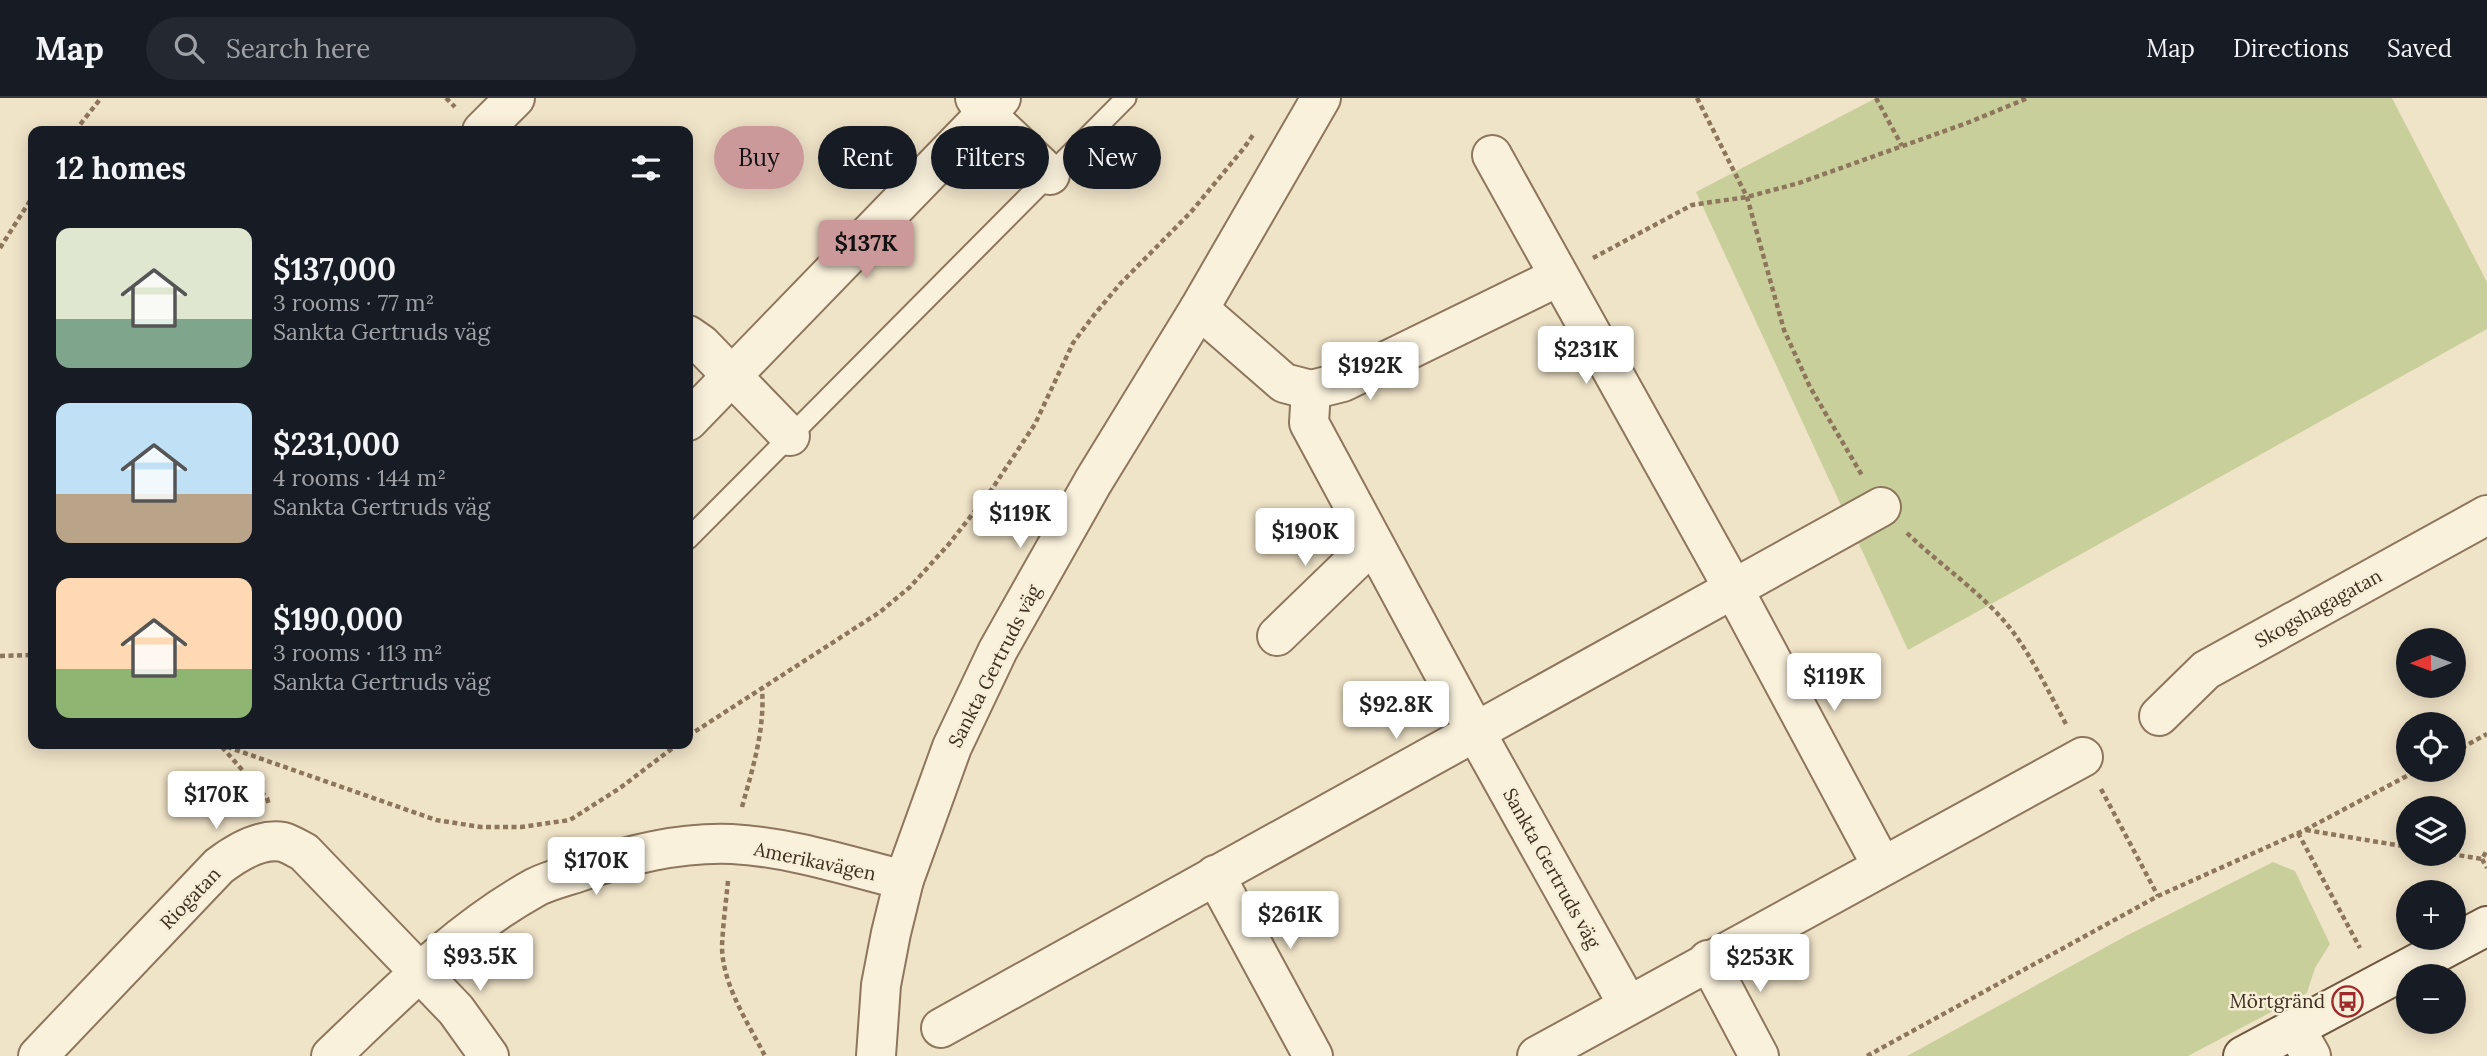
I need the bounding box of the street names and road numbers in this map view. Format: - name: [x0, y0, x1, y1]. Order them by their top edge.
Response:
- street label: Skogshagagatan: [2250, 563, 2386, 653]
- street label: Sankta Gertruds väg: [943, 580, 1046, 751]
- street label: Sankta Gertruds väg: [1498, 784, 1606, 953]
- street label: Amerikavägen: [751, 836, 878, 886]
- street label: Riogatan: [155, 862, 225, 934]

